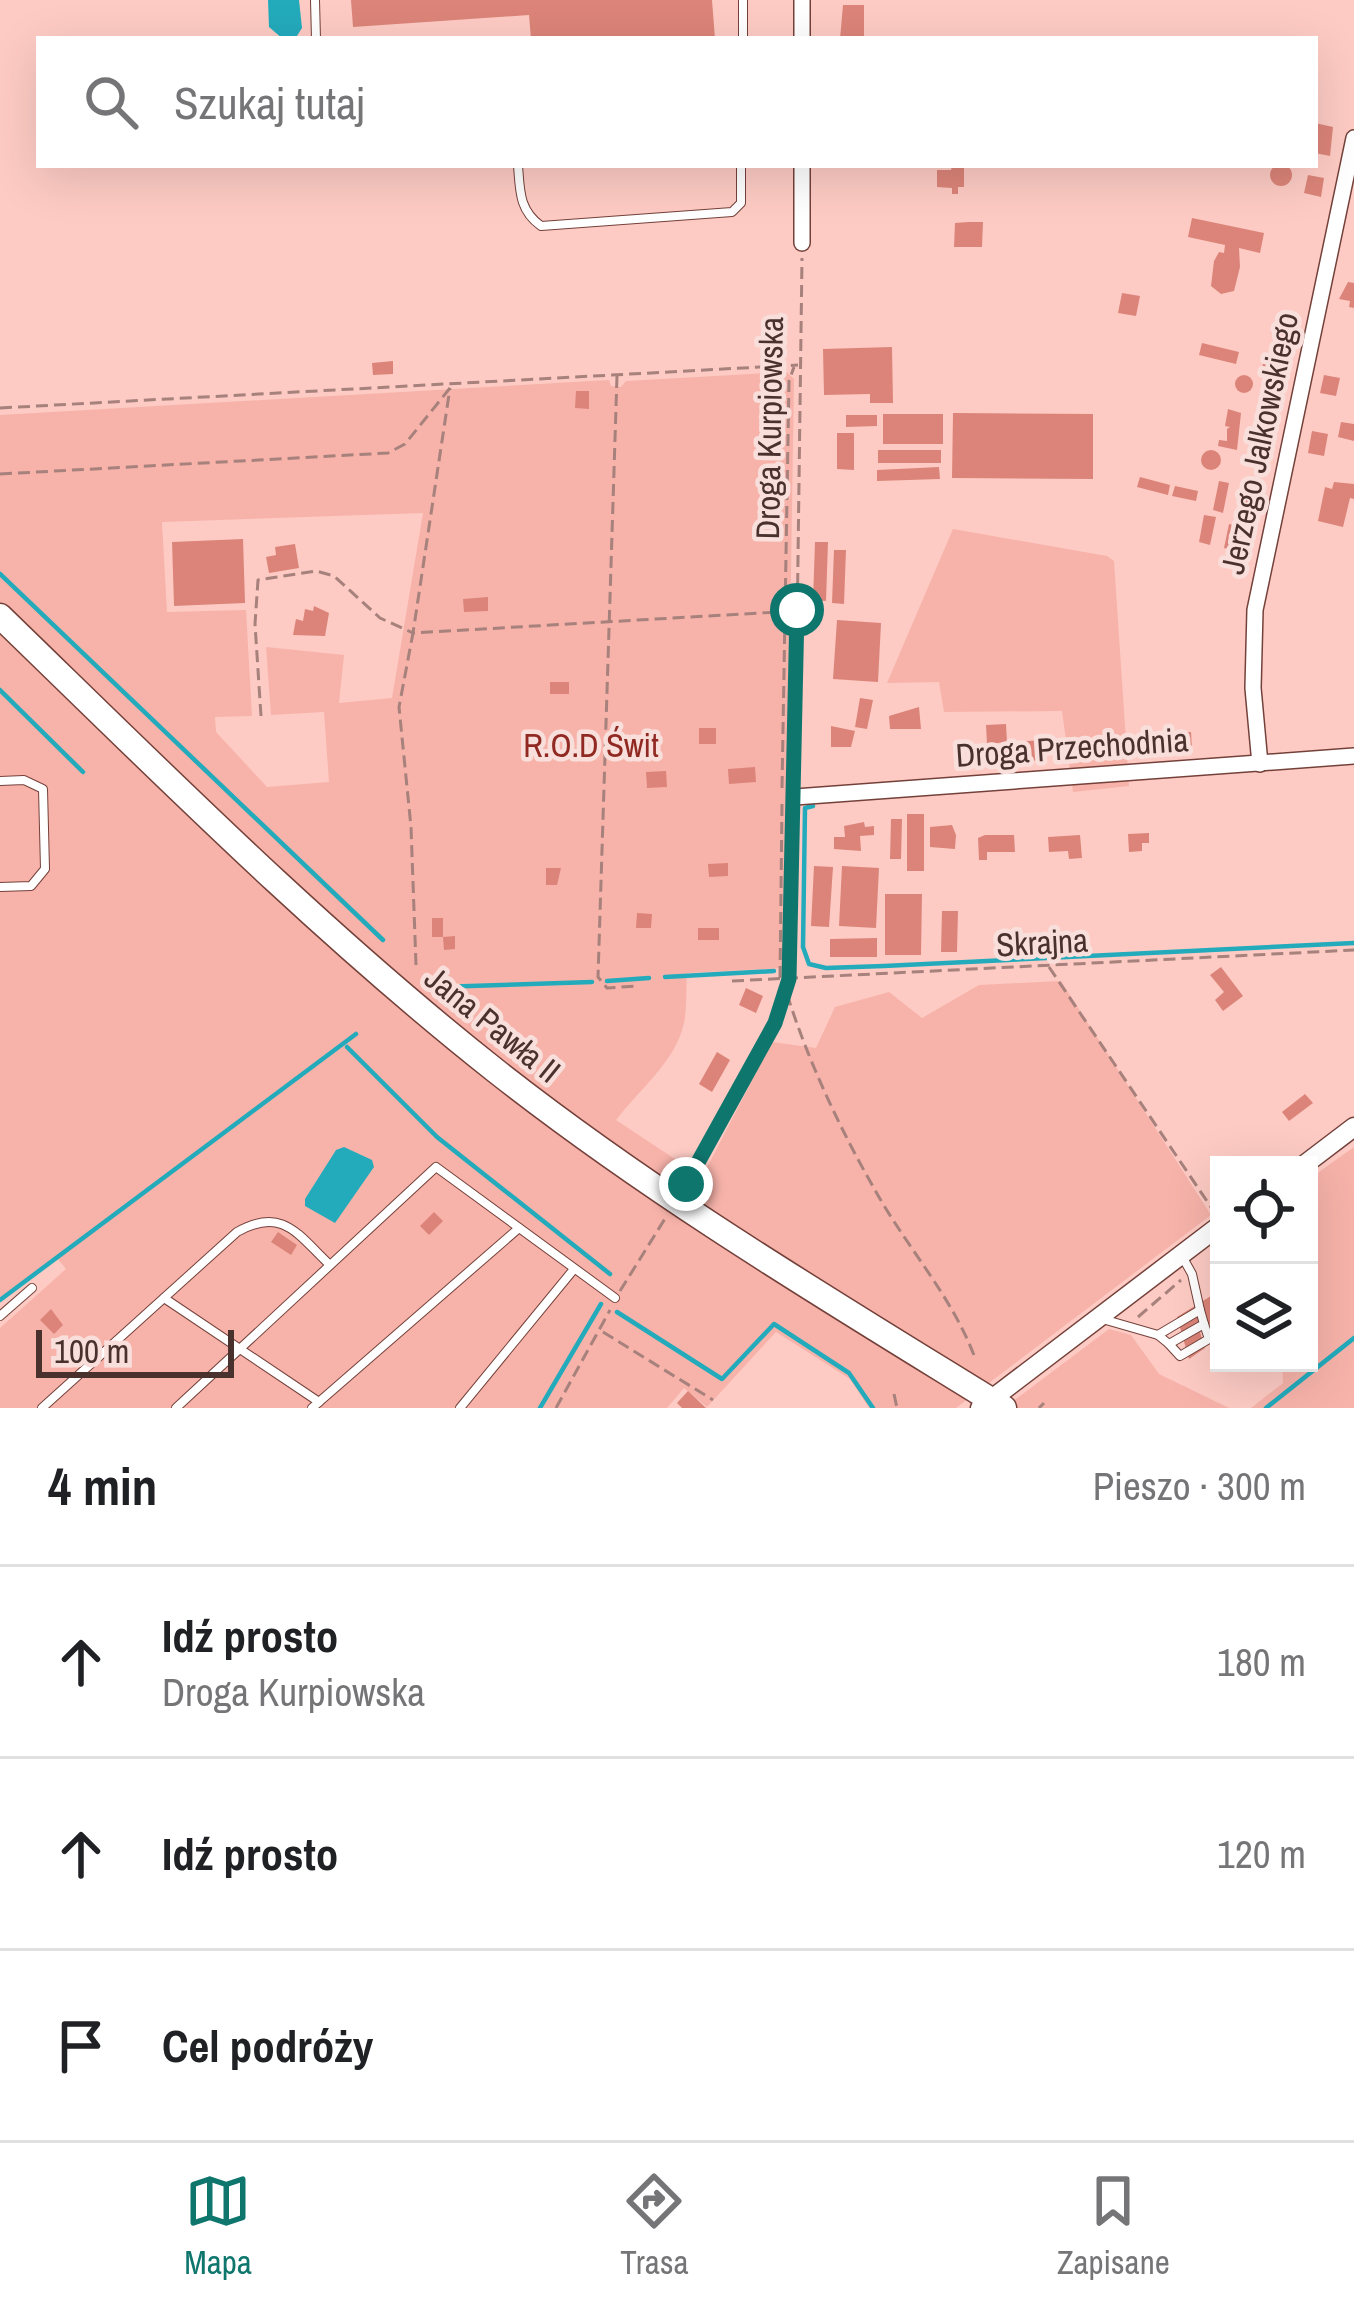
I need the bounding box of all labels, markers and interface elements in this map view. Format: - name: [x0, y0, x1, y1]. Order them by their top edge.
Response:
- search box: [36, 36, 1318, 168]
- icon: search: [78, 69, 144, 135]
- text: Szukaj tutaj: [174, 72, 365, 133]
- street label: Jerzego Jalkowskiego: [1210, 308, 1308, 578]
- street label: Droga Kurpiowska: [745, 316, 793, 540]
- route start: [770, 583, 824, 637]
- street label: Droga Przechodnia: [954, 717, 1190, 777]
- park label: R.O.D Świt: [523, 723, 659, 767]
- street label: Skrajna: [995, 918, 1089, 966]
- street label: Jana Pawła II: [416, 956, 570, 1092]
- map controls: [1210, 1156, 1318, 1372]
- button: locate: [1210, 1156, 1318, 1264]
- route end: [659, 1157, 713, 1211]
- button: layers: [1210, 1264, 1318, 1372]
- scale bar: [36, 1324, 234, 1377]
- text: 100 m: [54, 1329, 129, 1373]
- text: 4 min: [48, 1452, 157, 1521]
- text: Pieszo · 300 m: [1093, 1460, 1306, 1512]
- text: Idź prosto: [162, 1605, 338, 1666]
- icon: ahead: [48, 1629, 114, 1695]
- text: 180 m: [1217, 1636, 1306, 1688]
- text: Droga Kurpiowska: [162, 1666, 425, 1718]
- icon: ahead: [48, 1821, 114, 1887]
- text: Idź prosto: [162, 1823, 338, 1884]
- text: 120 m: [1217, 1828, 1306, 1880]
- icon: arrive: [48, 2013, 114, 2079]
- text: Cel podróży: [162, 2015, 373, 2076]
- tab: Mapa: [184, 2168, 252, 2284]
- tab: Trasa: [620, 2168, 689, 2284]
- tab: Zapisane: [1057, 2168, 1170, 2284]

